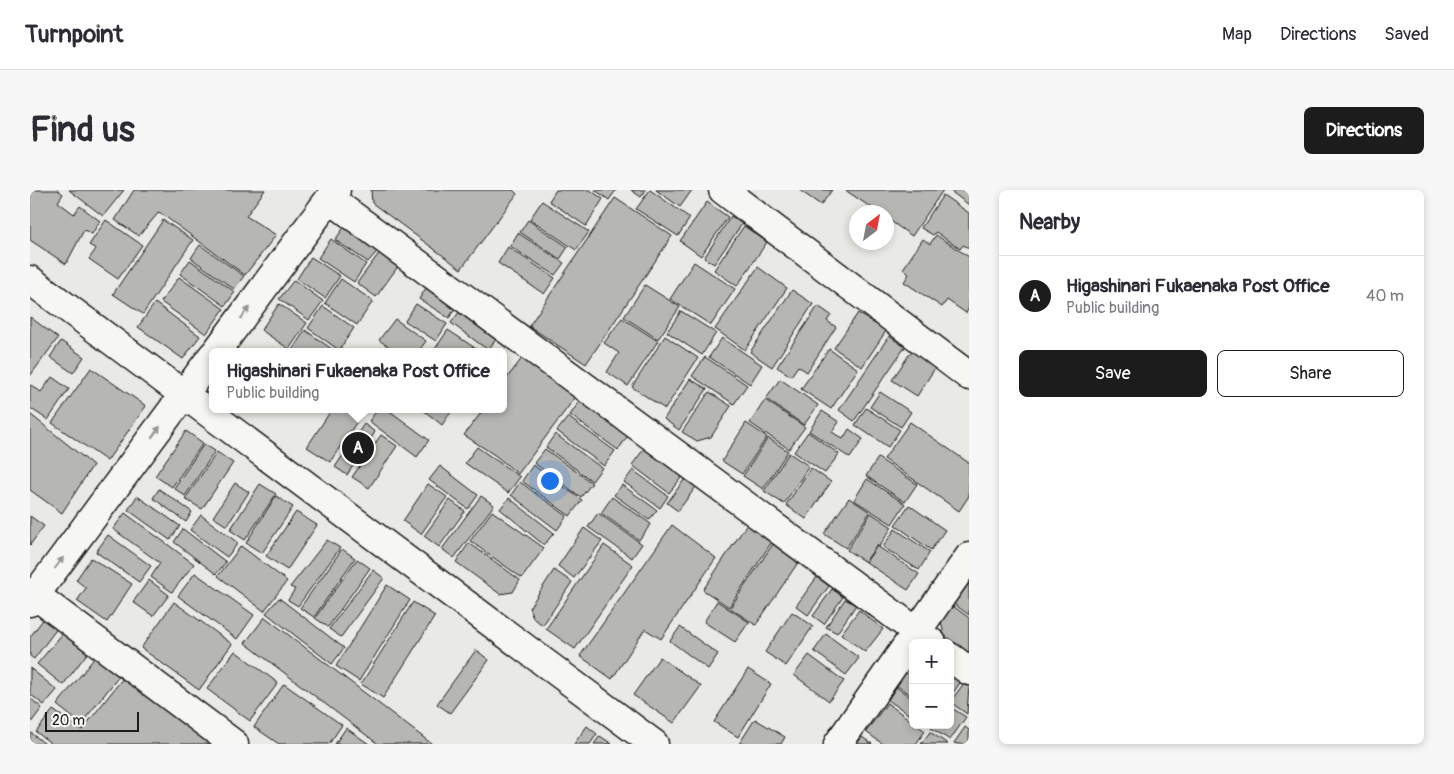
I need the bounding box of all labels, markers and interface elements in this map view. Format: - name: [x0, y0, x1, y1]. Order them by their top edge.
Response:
- text: Turnpoint: [25, 20, 123, 49]
- text: Map: [1222, 23, 1252, 46]
- text: Directions: [1280, 23, 1356, 46]
- text: Saved: [1384, 23, 1429, 46]
- button: Directions: [1304, 107, 1424, 154]
- text: Find us: [30, 108, 135, 152]
- north arrow: [849, 205, 894, 250]
- text: Nearby: [1019, 209, 1080, 236]
- text: Higashinari Fukaenaka Post Office: [1066, 274, 1330, 298]
- text: A: [1030, 286, 1040, 306]
- text: 40 m: [1366, 286, 1404, 306]
- text: Public building: [1066, 298, 1159, 318]
- one-way arrow: [240, 306, 250, 320]
- popup: [209, 348, 507, 413]
- button: Save: [1019, 350, 1207, 397]
- button: Share: [1217, 350, 1404, 397]
- text: Higashinari Fukaenaka Post Office: [226, 359, 490, 383]
- text: Public building: [226, 383, 319, 403]
- one-way arrow: [151, 425, 161, 439]
- pin: A: [342, 429, 374, 467]
- your location: [537, 468, 563, 494]
- one-way arrow: [54, 556, 64, 570]
- map controls: [909, 639, 954, 729]
- button: +: [909, 639, 954, 684]
- button: −: [909, 684, 954, 729]
- scale bar: [45, 709, 139, 732]
- text: 20 m: [52, 712, 85, 729]

